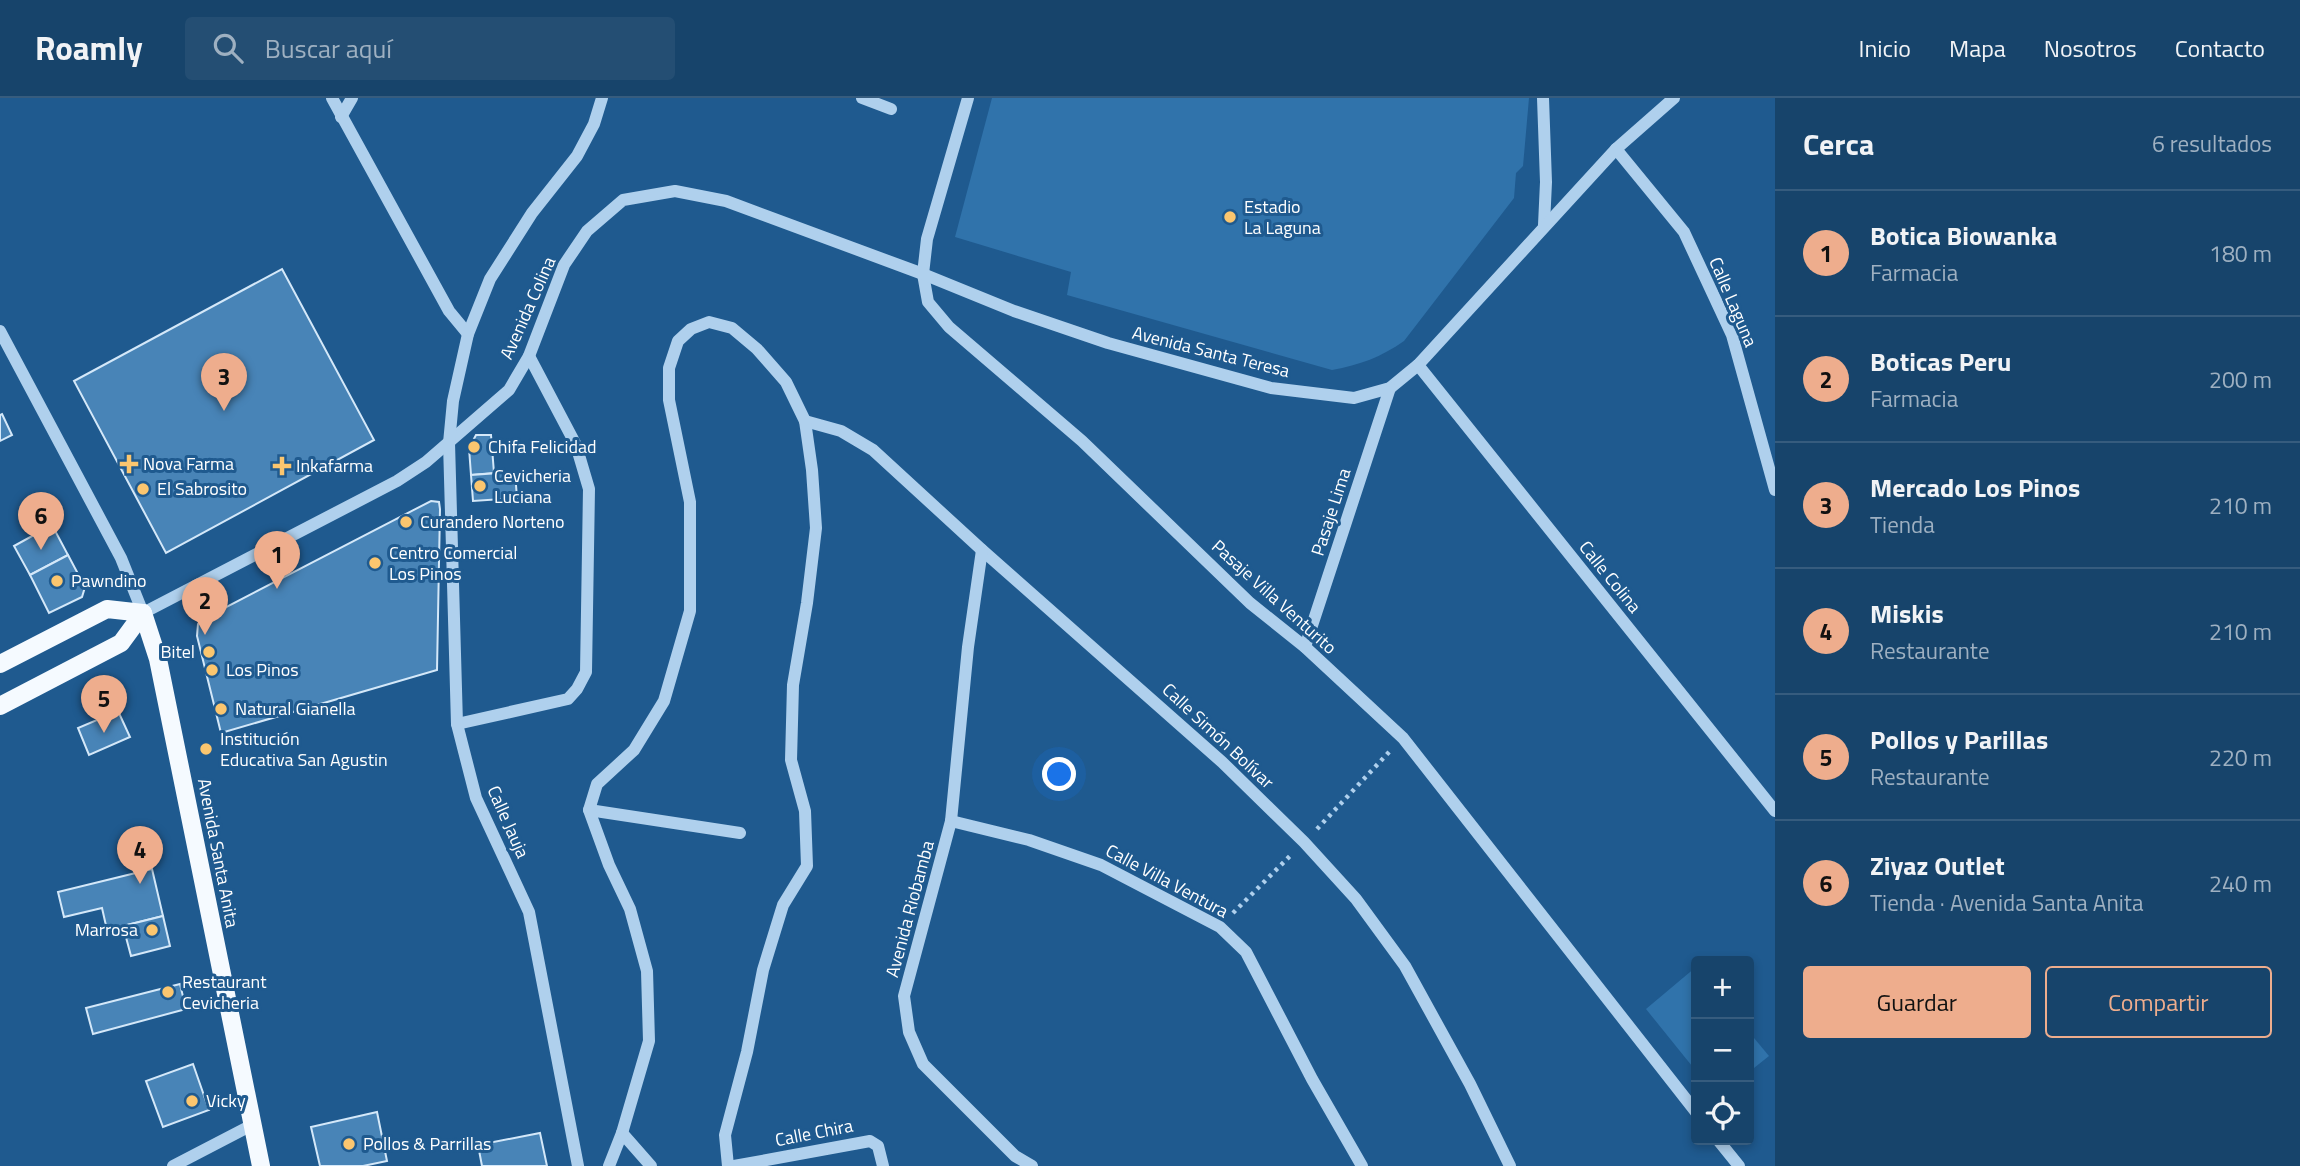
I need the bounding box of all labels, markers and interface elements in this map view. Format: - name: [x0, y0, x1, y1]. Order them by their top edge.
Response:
- search box: [185, 17, 675, 80]
- text: Roamly: [35, 23, 143, 73]
- icon: search: [209, 29, 247, 67]
- text: Buscar aquí: [265, 29, 392, 68]
- text: Inicio: [1859, 30, 1911, 66]
- text: Mapa: [1949, 30, 2006, 66]
- text: Nosotros: [2044, 30, 2137, 66]
- text: Contacto: [2175, 30, 2265, 66]
- text: Cerca: [1803, 121, 1874, 167]
- text: 6 resultados: [2152, 126, 2272, 161]
- place label: Estadio La Laguna: [1244, 193, 1321, 241]
- marker: Estadio La Laguna: [1222, 209, 1238, 225]
- text: Botica Biowanka: [1870, 216, 2057, 255]
- text: 1: [1820, 236, 1832, 271]
- text: 180 m: [2209, 236, 2272, 271]
- street label: Avenida Colina: [493, 252, 562, 364]
- street label: Calle Laguna: [1702, 253, 1765, 351]
- text: Farmacia: [1870, 255, 1958, 290]
- street label: Avenida Santa Teresa: [1130, 319, 1293, 384]
- text: Boticas Peru: [1870, 342, 2011, 381]
- pin: 3: [201, 353, 247, 411]
- text: 2: [1820, 362, 1832, 397]
- text: 200 m: [2209, 362, 2272, 397]
- text: Farmacia: [1870, 381, 1958, 416]
- place label: Chifa Felicidad: [488, 433, 597, 460]
- marker: Chifa Felicidad: [466, 439, 482, 455]
- place label: Nova Farma: [143, 450, 234, 477]
- place label: Inkafarma: [296, 452, 373, 479]
- marker: Nova Farma: [121, 456, 137, 472]
- marker: Inkafarma: [274, 458, 290, 474]
- place label: Cevicheria Luciana: [494, 462, 571, 510]
- street label: Pasaje Lima: [1304, 465, 1357, 559]
- text: Mercado Los Pinos: [1870, 468, 2080, 507]
- place label: El Sabrosito: [157, 475, 247, 502]
- marker: Cevicheria Luciana: [472, 478, 488, 494]
- marker: El Sabrosito: [135, 481, 151, 497]
- text: 3: [1820, 488, 1832, 523]
- text: 210 m: [2209, 488, 2272, 523]
- pin: 6: [18, 492, 64, 550]
- text: Tienda: [1870, 507, 1935, 542]
- place label: Curandero Norteno: [420, 508, 565, 535]
- marker: Curandero Norteno: [398, 514, 414, 530]
- pin: 1: [254, 531, 300, 589]
- street label: Pasaje Villa Venturito: [1206, 533, 1343, 660]
- street label: Calle Colina: [1573, 535, 1648, 619]
- place label: Centro Comercial Los Pinos: [389, 539, 517, 587]
- marker: Centro Comercial Los Pinos: [367, 555, 383, 571]
- place label: Pawndino: [71, 567, 147, 594]
- marker: Pawndino: [49, 573, 65, 589]
- pin: 2: [182, 577, 228, 635]
- text: Miskis: [1870, 594, 1944, 633]
- text: 4: [1820, 614, 1832, 649]
- text: 210 m: [2209, 614, 2272, 649]
- text: Restaurante: [1870, 633, 1990, 668]
- place label: Bitel: [160, 638, 195, 665]
- marker: Bitel: [201, 644, 217, 660]
- place label: Los Pinos: [226, 656, 299, 683]
- marker: Los Pinos: [204, 662, 220, 678]
- pin: 5: [81, 675, 127, 733]
- street label: Calle Simón Bolívar: [1156, 676, 1280, 795]
- place label: Natural Gianella: [235, 695, 356, 722]
- marker: Natural Gianella: [213, 701, 229, 717]
- text: Pollos y Parillas: [1870, 720, 2048, 759]
- place label: Institución Educativa San Agustin: [220, 725, 388, 773]
- text: 5: [1820, 740, 1832, 775]
- text: 220 m: [2209, 740, 2272, 775]
- marker: Institución Educativa San Agustin: [198, 741, 214, 757]
- your location: [1042, 757, 1076, 791]
- text: Restaurante: [1870, 759, 1990, 794]
- street label: Avenida Santa Anita: [191, 776, 246, 930]
- street label: Calle Jauja: [480, 781, 536, 862]
- pin: 4: [117, 826, 163, 884]
- street label: Avenida Riobamba: [878, 837, 941, 980]
- street label: Calle Villa Ventura: [1101, 837, 1233, 924]
- text: Ziyaz Outlet: [1870, 846, 2005, 885]
- text: 6: [1820, 866, 1832, 901]
- text: 240 m: [2209, 866, 2272, 901]
- text: Tienda · Avenida Santa Anita: [1870, 885, 2143, 920]
- place label: Marrosa: [75, 916, 138, 943]
- marker: Marrosa: [144, 922, 160, 938]
- map controls: [1691, 956, 1754, 1145]
- button: +: [1691, 956, 1754, 1019]
- button: Guardar: [1803, 966, 2031, 1038]
- button: Compartir: [2045, 966, 2272, 1038]
- place label: Restaurant Cevicheria: [182, 968, 267, 1016]
- marker: Restaurant Cevicheria: [160, 984, 176, 1000]
- button: −: [1691, 1019, 1754, 1082]
- button: locate: [1691, 1082, 1754, 1145]
- place label: Vicky: [206, 1087, 246, 1114]
- marker: Vicky: [184, 1093, 200, 1109]
- street label: Calle Chira: [773, 1112, 855, 1153]
- place label: Pollos & Parrillas: [363, 1130, 491, 1157]
- marker: Pollos & Parrillas: [341, 1136, 357, 1152]

